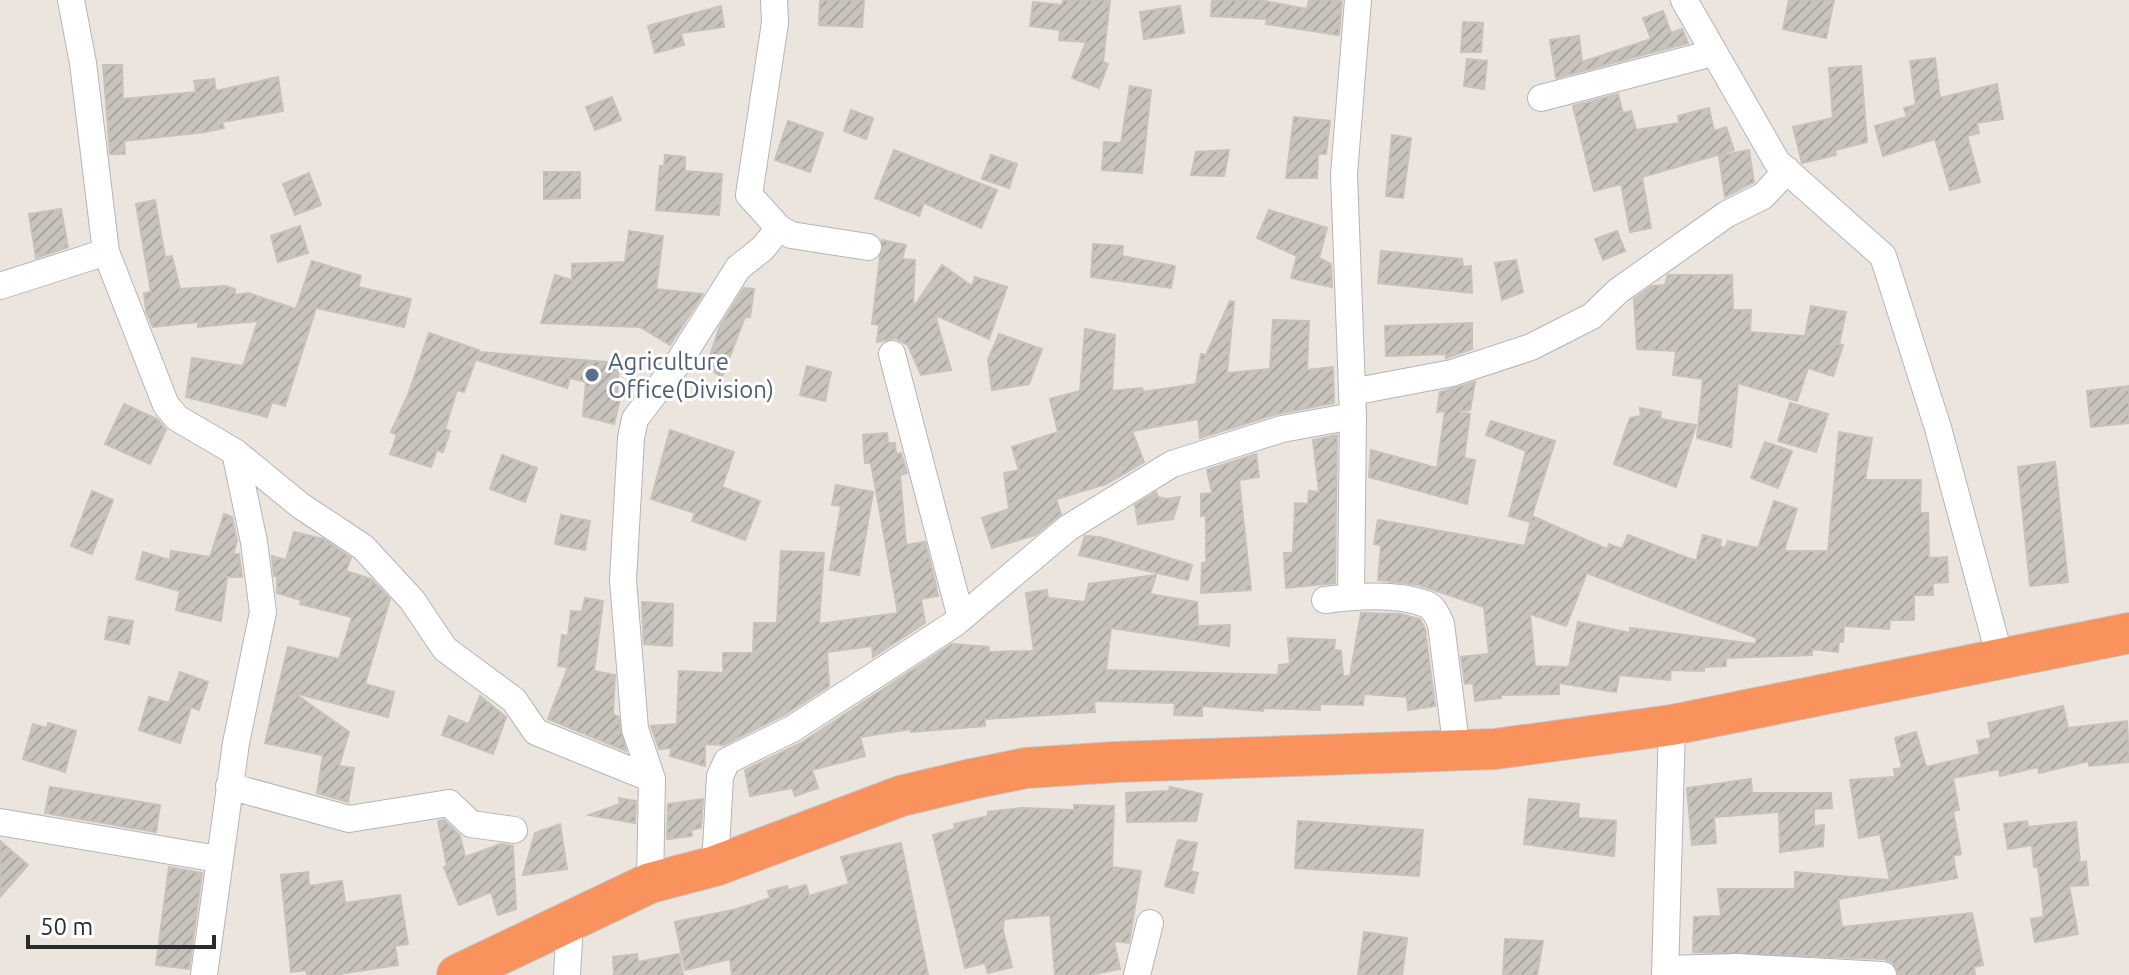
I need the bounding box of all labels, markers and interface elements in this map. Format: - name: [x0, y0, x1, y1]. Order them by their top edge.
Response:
- place label: Agriculture Office(Division): [608, 348, 774, 403]
- marker: Agriculture Office(Division): [583, 366, 601, 384]
- scale bar: [28, 899, 214, 949]
- text: 50 m: [40, 913, 93, 940]

